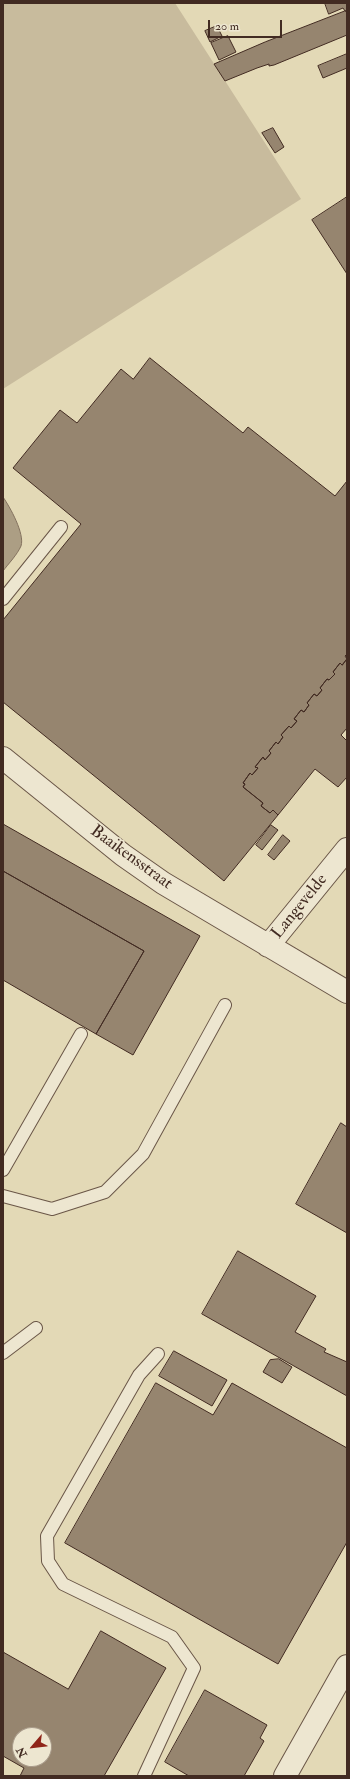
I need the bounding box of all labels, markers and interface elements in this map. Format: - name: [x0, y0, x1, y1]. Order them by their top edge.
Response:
- scale bar: [210, 12, 284, 38]
- text: 20 m: [215, 19, 239, 34]
- street label: Baaikensstraat: [86, 821, 176, 895]
- street label: Langevelde: [268, 870, 332, 944]
- north arrow: [12, 1727, 52, 1767]
- text: N: [14, 1745, 30, 1760]

